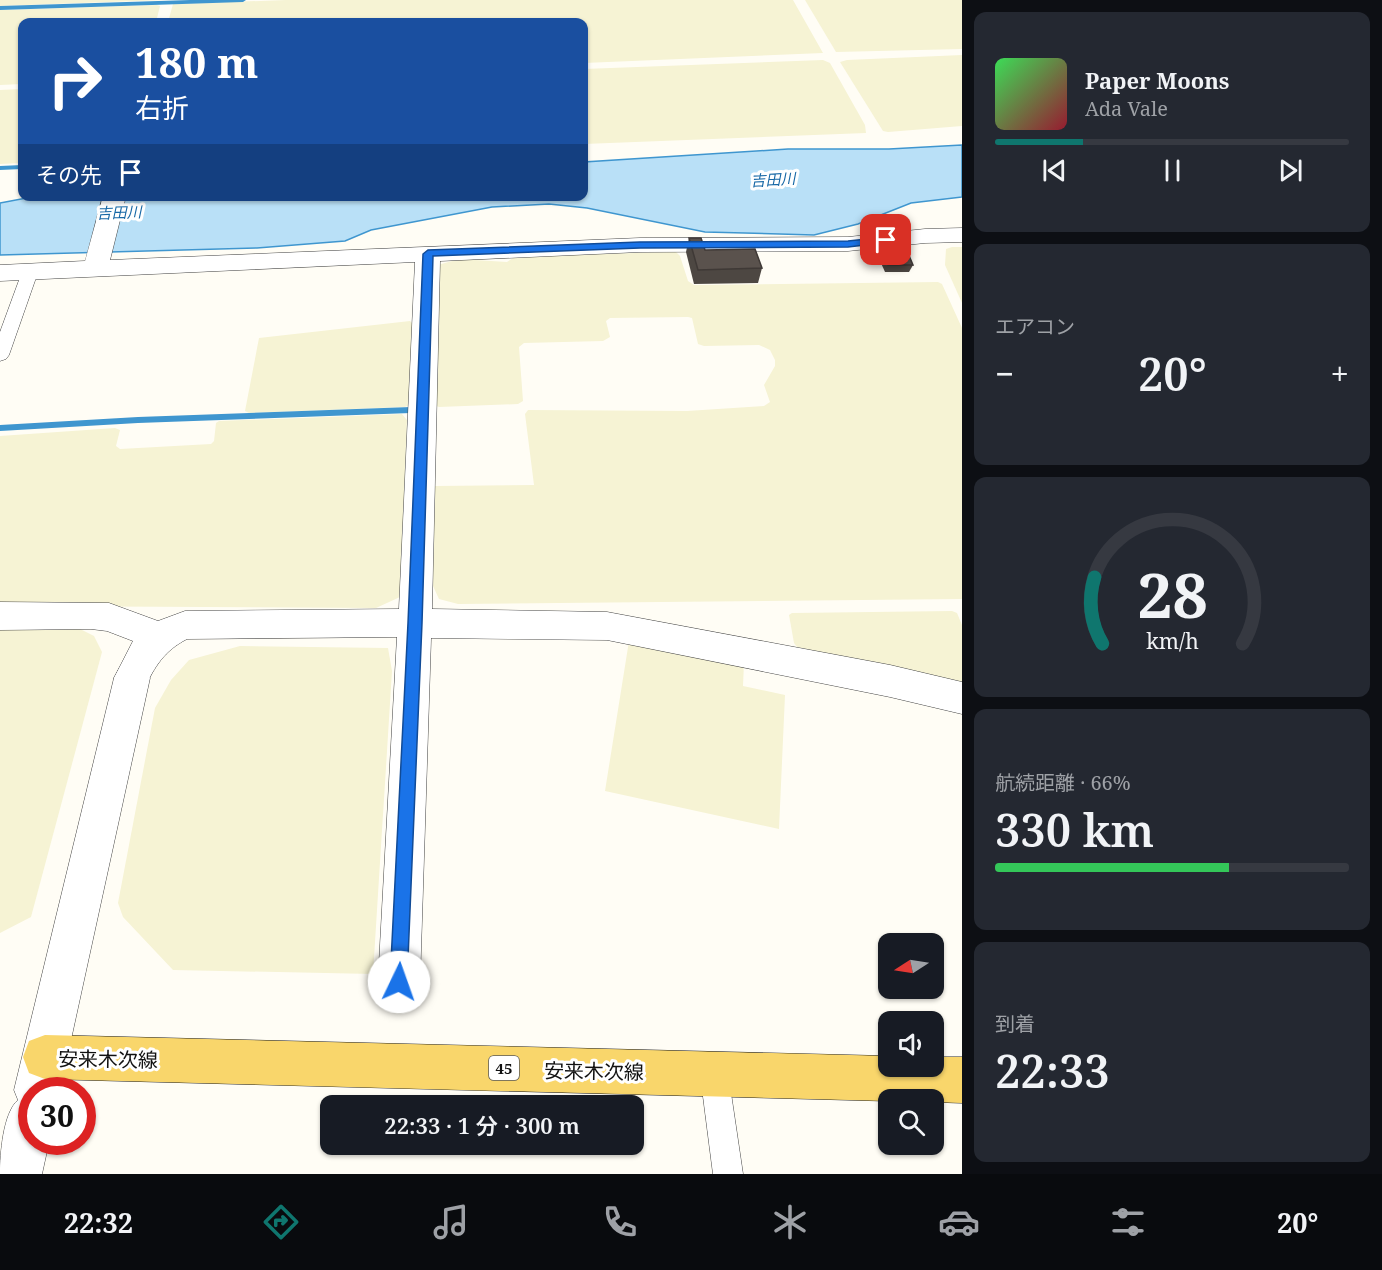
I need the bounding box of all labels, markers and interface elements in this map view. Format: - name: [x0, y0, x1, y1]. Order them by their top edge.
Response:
- text: 180 m: [135, 33, 259, 90]
- icon: right: [36, 42, 114, 120]
- text: Paper Moons: [1085, 65, 1229, 95]
- text: 右折: [135, 89, 189, 126]
- text: Ada Vale: [1085, 95, 1168, 122]
- icon: previous: [1038, 154, 1071, 187]
- icon: pause: [1156, 154, 1189, 187]
- icon: next: [1274, 154, 1307, 187]
- icon: arrive: [114, 156, 147, 189]
- text: その先: [36, 159, 102, 189]
- water label: 吉田川: [750, 168, 798, 190]
- water label: 吉田川: [96, 201, 144, 223]
- pin: [860, 214, 911, 265]
- icon: arrive: [869, 223, 902, 256]
- text: エアコン: [995, 313, 1075, 340]
- text: 20°: [1138, 343, 1207, 404]
- text: −: [995, 351, 1014, 396]
- text: +: [1331, 351, 1349, 396]
- text: 28: [1137, 551, 1207, 636]
- text: km/h: [1146, 626, 1199, 655]
- text: 航続距離 · 66%: [995, 769, 1131, 796]
- text: 330 km: [995, 799, 1154, 860]
- north arrow: [878, 933, 944, 999]
- map controls: [878, 933, 944, 1155]
- position arrow: [367, 950, 431, 1014]
- text: 到着: [995, 1010, 1035, 1037]
- button: sound: [878, 1011, 944, 1077]
- text: 22:33: [995, 1040, 1110, 1101]
- street label: 安来木次線: [58, 1045, 158, 1073]
- road number: 45: [489, 1056, 519, 1080]
- street label: 安来木次線: [544, 1057, 644, 1085]
- speed limit sign: 30: [18, 1077, 96, 1155]
- button: search: [878, 1089, 944, 1155]
- text: 22:33 · 1 分 · 300 m: [384, 1110, 580, 1140]
- icon: directions: [260, 1201, 302, 1243]
- icon: music: [430, 1201, 472, 1243]
- icon: phone: [599, 1201, 641, 1243]
- icon: climate: [769, 1201, 811, 1243]
- icon: car: [938, 1201, 980, 1243]
- icon: filters: [1107, 1201, 1149, 1243]
- text: 22:32: [64, 1204, 133, 1241]
- text: 20°: [1277, 1204, 1318, 1241]

